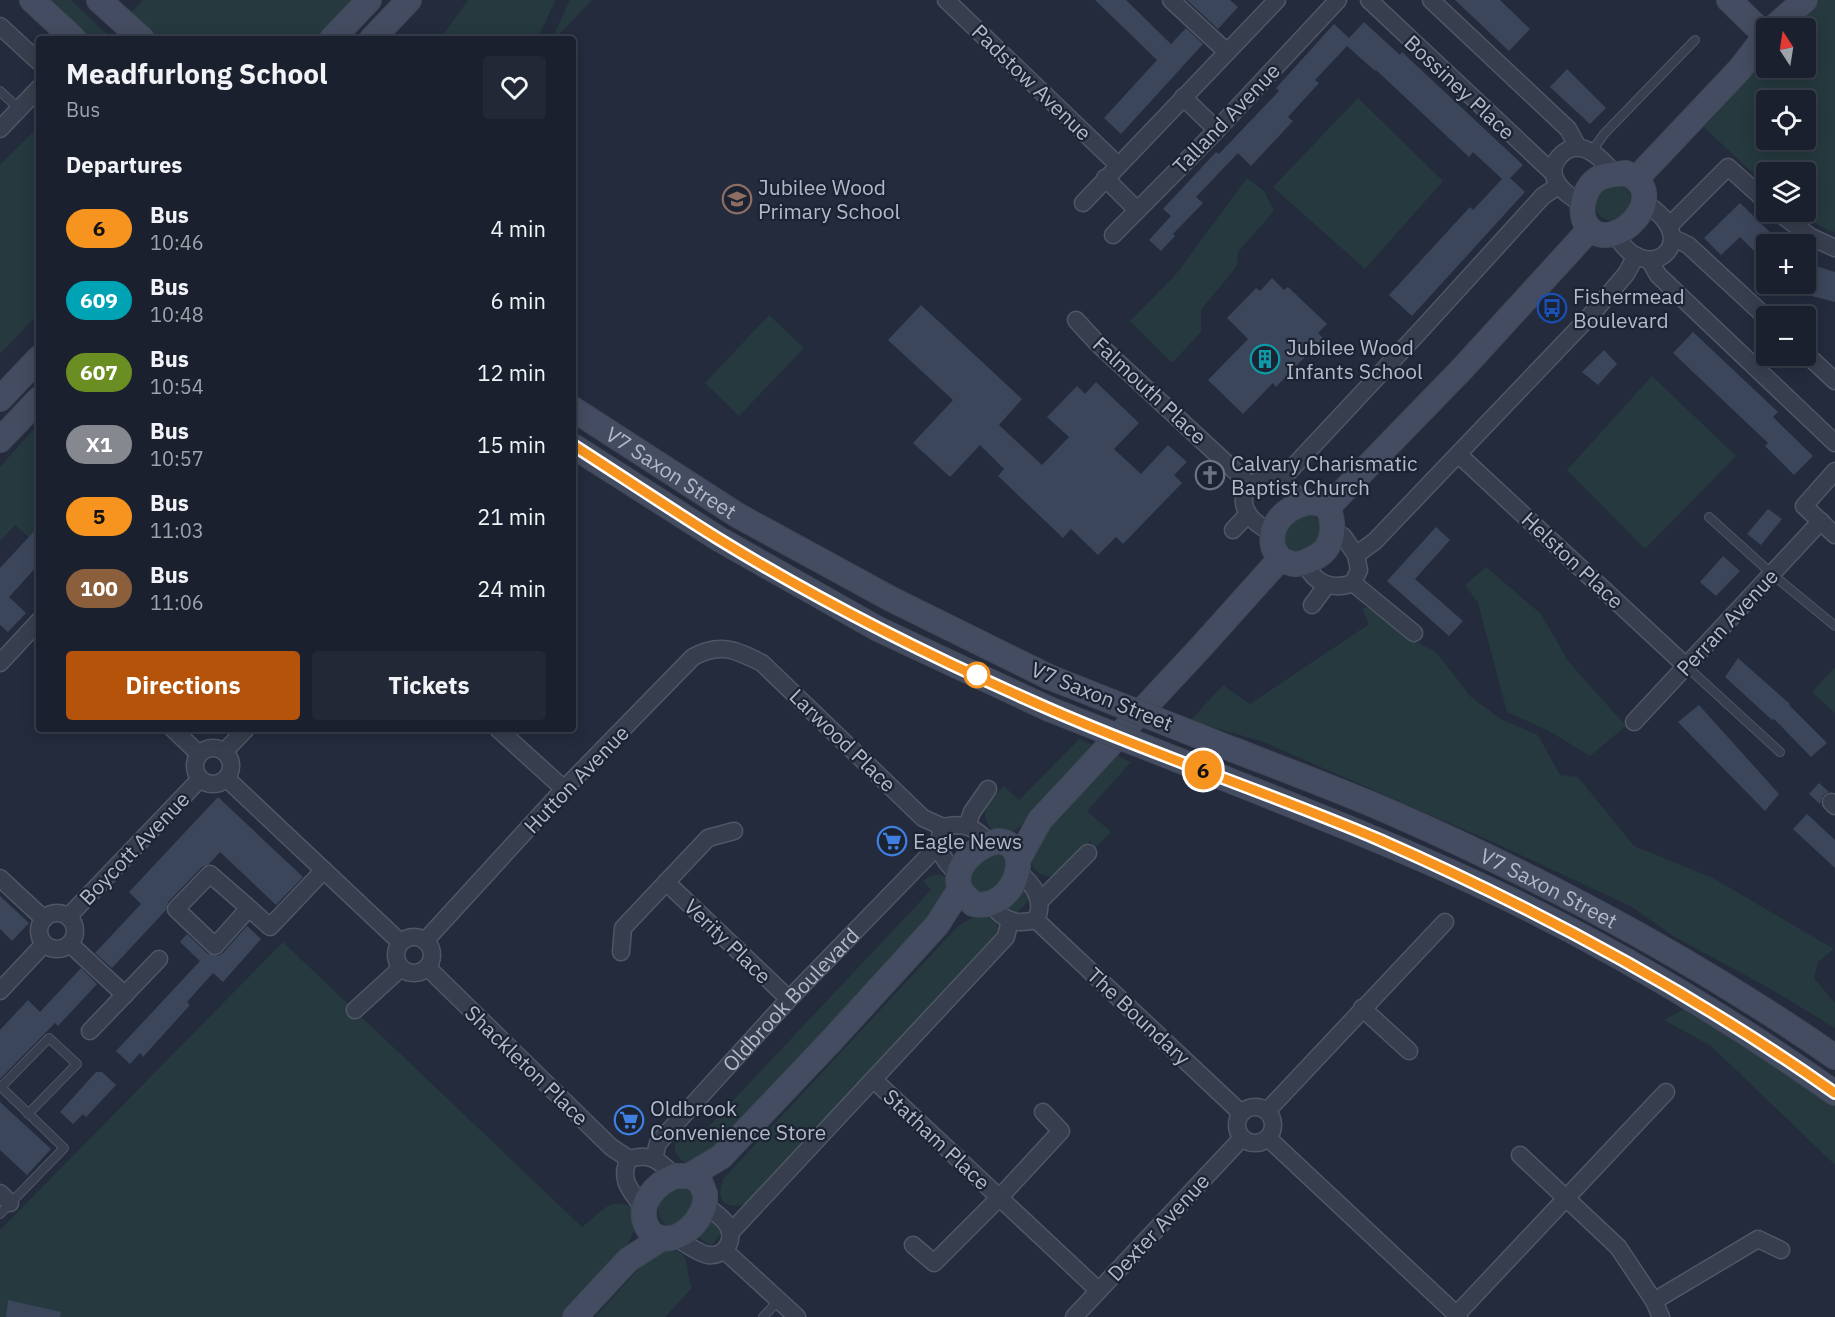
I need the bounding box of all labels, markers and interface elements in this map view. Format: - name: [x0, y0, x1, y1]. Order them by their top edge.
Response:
- street label: Padstow Avenue: [966, 18, 1098, 146]
- north arrow: [1756, 18, 1816, 78]
- map controls: [1756, 18, 1816, 366]
- street label: Bossiney Place: [1399, 29, 1521, 145]
- text: Meadfurlong School: [66, 55, 327, 92]
- button: heart: [483, 56, 546, 119]
- street label: Talland Avenue: [1166, 57, 1286, 179]
- button: locate: [1756, 90, 1816, 150]
- text: Bus: [66, 96, 100, 123]
- text: Departures: [66, 150, 182, 179]
- button: layers: [1756, 162, 1816, 222]
- place label: Jubilee Wood Primary School: [758, 173, 901, 225]
- school or university icon: Jubilee Wood Primary School: [721, 183, 753, 215]
- text: Bus: [150, 200, 189, 229]
- text: 6: [93, 214, 105, 242]
- text: 4 min: [490, 214, 546, 243]
- text: 10:46: [150, 229, 204, 256]
- button: +: [1756, 234, 1816, 294]
- text: Bus: [150, 272, 189, 301]
- place label: Fishermead Boulevard: [1573, 282, 1685, 334]
- text: 609: [80, 286, 118, 314]
- text: 6 min: [490, 286, 546, 315]
- bus stop icon: Fishermead Boulevard: [1536, 292, 1568, 324]
- text: 10:48: [150, 301, 204, 328]
- button: −: [1756, 306, 1816, 366]
- street label: Falmouth Place: [1087, 330, 1213, 450]
- place label: Jubilee Wood Infants School: [1286, 333, 1423, 385]
- building icon: Jubilee Wood Infants School: [1249, 343, 1281, 375]
- text: Bus: [150, 344, 189, 373]
- text: 607: [80, 358, 118, 386]
- text: 12 min: [477, 358, 546, 387]
- text: 10:54: [150, 373, 204, 400]
- text: Bus: [150, 416, 189, 445]
- street label: V7 Saxon Street: [600, 420, 742, 525]
- text: X1: [86, 430, 112, 458]
- text: 15 min: [477, 430, 546, 459]
- text: 10:57: [150, 445, 204, 472]
- place label: Calvary Charismatic Baptist Church: [1231, 449, 1418, 501]
- church icon: Calvary Charismatic Baptist Church: [1194, 459, 1226, 491]
- text: Bus: [150, 488, 189, 517]
- text: 5: [93, 502, 105, 530]
- text: 21 min: [477, 502, 546, 531]
- street label: Helston Place: [1516, 506, 1630, 614]
- text: 11:03: [150, 517, 204, 544]
- text: Bus: [150, 560, 189, 589]
- street label: Perran Avenue: [1670, 562, 1784, 682]
- text: 100: [80, 574, 118, 602]
- text: 24 min: [477, 574, 546, 603]
- text: 11:06: [150, 589, 204, 616]
- button: Directions: [66, 651, 300, 720]
- button: Tickets: [312, 651, 546, 720]
- street label: V7 Saxon Street: [1027, 655, 1177, 737]
- unlabelled marker: [964, 662, 990, 688]
- street label: Larwood Place: [784, 682, 902, 798]
- street label: Hutton Avenue: [517, 719, 635, 839]
- line badge: 6: [1184, 750, 1222, 790]
- text: 6: [1197, 756, 1209, 784]
- street label: Boycott Avenue: [73, 785, 195, 911]
- supermarket icon: Eagle News: [876, 825, 908, 857]
- place label: Eagle News: [913, 827, 1022, 855]
- street label: V7 Saxon Street: [1476, 841, 1623, 934]
- street label: Verity Place: [678, 892, 778, 990]
- street label: Oldbrook Boulevard: [716, 921, 865, 1077]
- street label: The Boundary: [1081, 961, 1197, 1071]
- street label: Shackleton Place: [459, 999, 595, 1131]
- street label: Statham Place: [878, 1082, 996, 1196]
- place label: Oldbrook Convenience Store: [650, 1094, 826, 1146]
- supermarket icon: Oldbrook Convenience Store: [613, 1104, 645, 1136]
- street label: Dexter Avenue: [1101, 1167, 1215, 1287]

